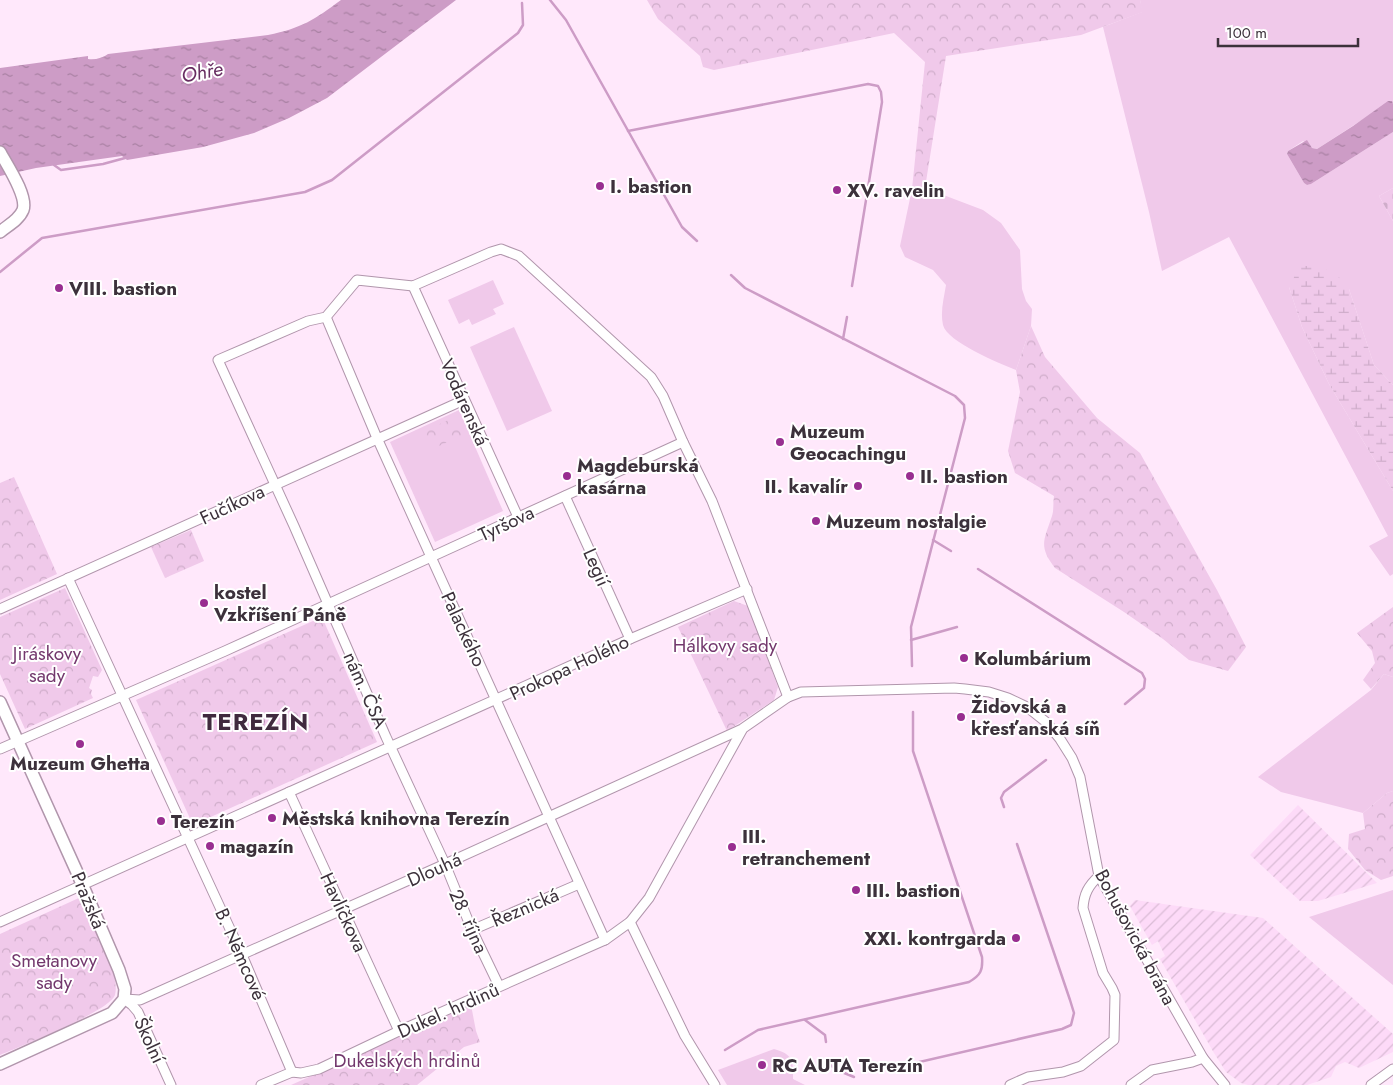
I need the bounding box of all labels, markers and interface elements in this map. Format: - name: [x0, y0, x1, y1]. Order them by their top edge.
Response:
- scale bar: [1218, 15, 1358, 47]
- text: 100 m: [1226, 22, 1267, 44]
- water label: Ohře: [179, 54, 225, 91]
- place label: I. bastion: [610, 173, 692, 200]
- place label: XV. ravelin: [847, 177, 944, 204]
- marker: I. bastion: [594, 180, 606, 192]
- marker: XV. ravelin: [831, 184, 843, 196]
- place label: VIII. bastion: [68, 275, 177, 302]
- marker: VIII. bastion: [53, 282, 65, 294]
- street label: Vodárenská: [433, 354, 496, 450]
- place label: Muzeum Geocachingu: [790, 418, 906, 467]
- marker: Muzeum Geocachingu: [774, 436, 786, 448]
- place label: Magdeburská kasárna: [577, 452, 699, 501]
- place label: II. bastion: [920, 463, 1008, 490]
- marker: Magdeburská kasárna: [561, 470, 573, 482]
- marker: II. bastion: [904, 470, 916, 482]
- place label: II. kavalír: [764, 473, 848, 500]
- street label: Fučíkova: [195, 478, 269, 531]
- marker: II. kavalír: [852, 480, 864, 492]
- street label: Tyršova: [474, 499, 538, 548]
- place label: Muzeum nostalgie: [826, 508, 987, 535]
- marker: Muzeum nostalgie: [810, 515, 822, 527]
- street label: Legií: [576, 544, 617, 591]
- place label: kostel Vzkříšení Páně: [213, 579, 346, 628]
- street label: Palackého: [434, 587, 493, 671]
- marker: kostel Vzkříšení Páně: [198, 597, 210, 609]
- street label: Prokopa Holého: [505, 628, 633, 707]
- park label: Hálkovy sady: [673, 632, 778, 659]
- park label: Jiráskovy sady: [10, 640, 82, 689]
- place label: Kolumbárium: [974, 645, 1091, 672]
- street label: nám. ČSA: [337, 648, 395, 733]
- marker: Kolumbárium: [958, 652, 970, 664]
- place label: Židovská a křesťanská síň: [971, 693, 1100, 742]
- district label: TEREZÍN: [203, 704, 309, 739]
- marker: Židovská a křesťanská síň: [955, 711, 967, 723]
- marker: Muzeum Ghetta: [74, 738, 86, 750]
- place label: Muzeum Ghetta: [10, 750, 150, 777]
- place label: Městská knihovna Terezín: [282, 805, 510, 832]
- place label: Terezín: [171, 808, 235, 835]
- marker: Městská knihovna Terezín: [266, 812, 278, 824]
- marker: Terezín: [155, 815, 167, 827]
- place label: III. retranchement: [742, 823, 870, 872]
- place label: magazín: [220, 833, 294, 860]
- marker: magazín: [204, 840, 216, 852]
- marker: III. retranchement: [726, 841, 738, 853]
- street label: Dlouhá: [403, 846, 466, 893]
- street label: Bohušovická brána: [1088, 865, 1183, 1010]
- street label: Pražská: [64, 867, 113, 933]
- street label: Havlíčkova: [313, 868, 374, 956]
- place label: III. bastion: [866, 877, 960, 904]
- street label: Řeznická: [487, 881, 563, 934]
- marker: III. bastion: [850, 884, 862, 896]
- street label: 28. října: [442, 885, 495, 958]
- street label: B. Němcové: [208, 904, 273, 1005]
- place label: XXI. kontrgarda: [864, 925, 1006, 952]
- marker: XXI. kontrgarda: [1010, 932, 1022, 944]
- park label: Smetanovy sady: [11, 947, 98, 996]
- street label: Dukel. hrdinů: [393, 976, 503, 1045]
- street label: Školní: [127, 1013, 172, 1069]
- park label: Dukelských hrdinů: [334, 1047, 480, 1074]
- place label: RC AUTA Terezín: [772, 1052, 923, 1079]
- marker: RC AUTA Terezín: [756, 1059, 768, 1071]

